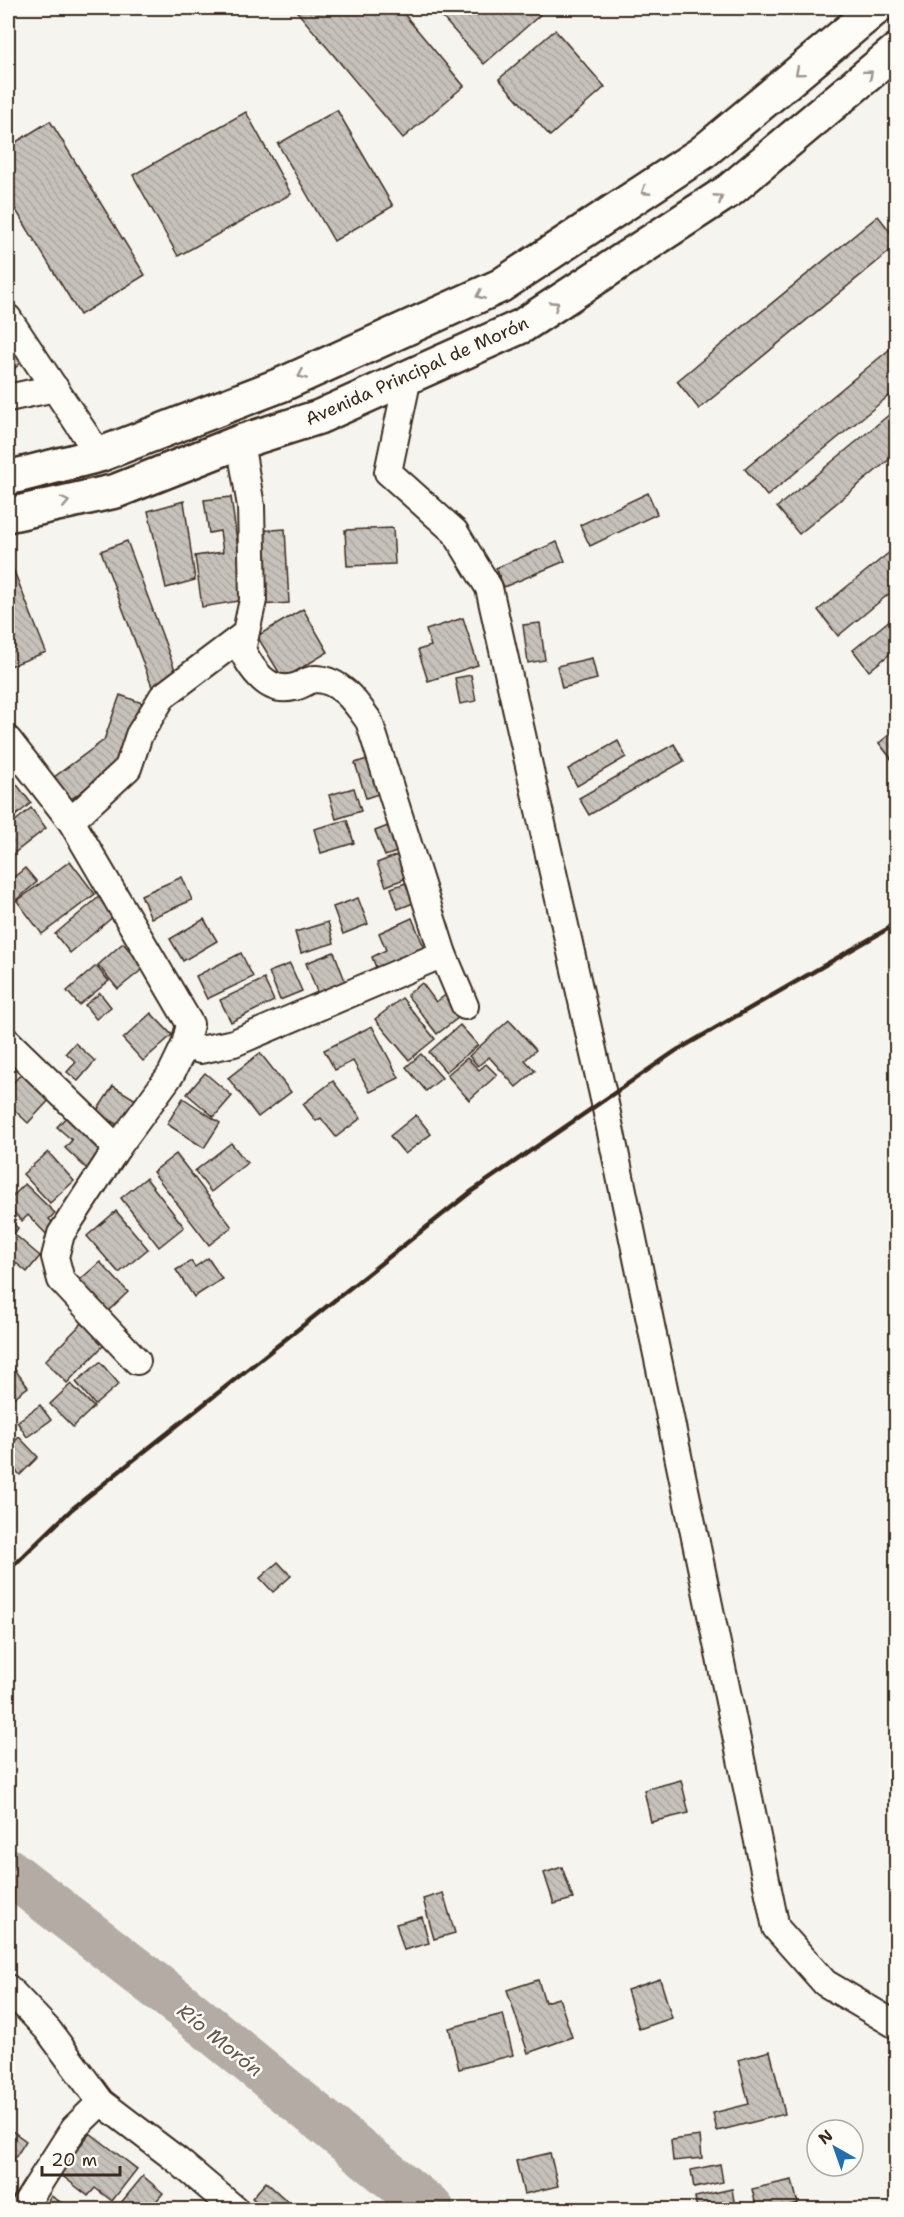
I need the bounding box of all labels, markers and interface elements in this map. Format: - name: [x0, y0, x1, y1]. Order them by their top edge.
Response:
- one-way arrow: [795, 65, 806, 76]
- one-way arrow: [862, 70, 873, 81]
- one-way arrow: [640, 184, 651, 195]
- one-way arrow: [712, 194, 723, 205]
- one-way arrow: [475, 287, 486, 299]
- one-way arrow: [549, 301, 560, 312]
- street label: Avenida Principal de Morón: [302, 311, 532, 431]
- one-way arrow: [298, 368, 309, 380]
- one-way arrow: [59, 496, 69, 509]
- water label: Río Morón: [172, 1998, 268, 2082]
- north arrow: [805, 2118, 865, 2178]
- text: N: [814, 2125, 837, 2149]
- scale bar: [42, 2139, 120, 2177]
- text: 20 m: [51, 2148, 97, 2172]

